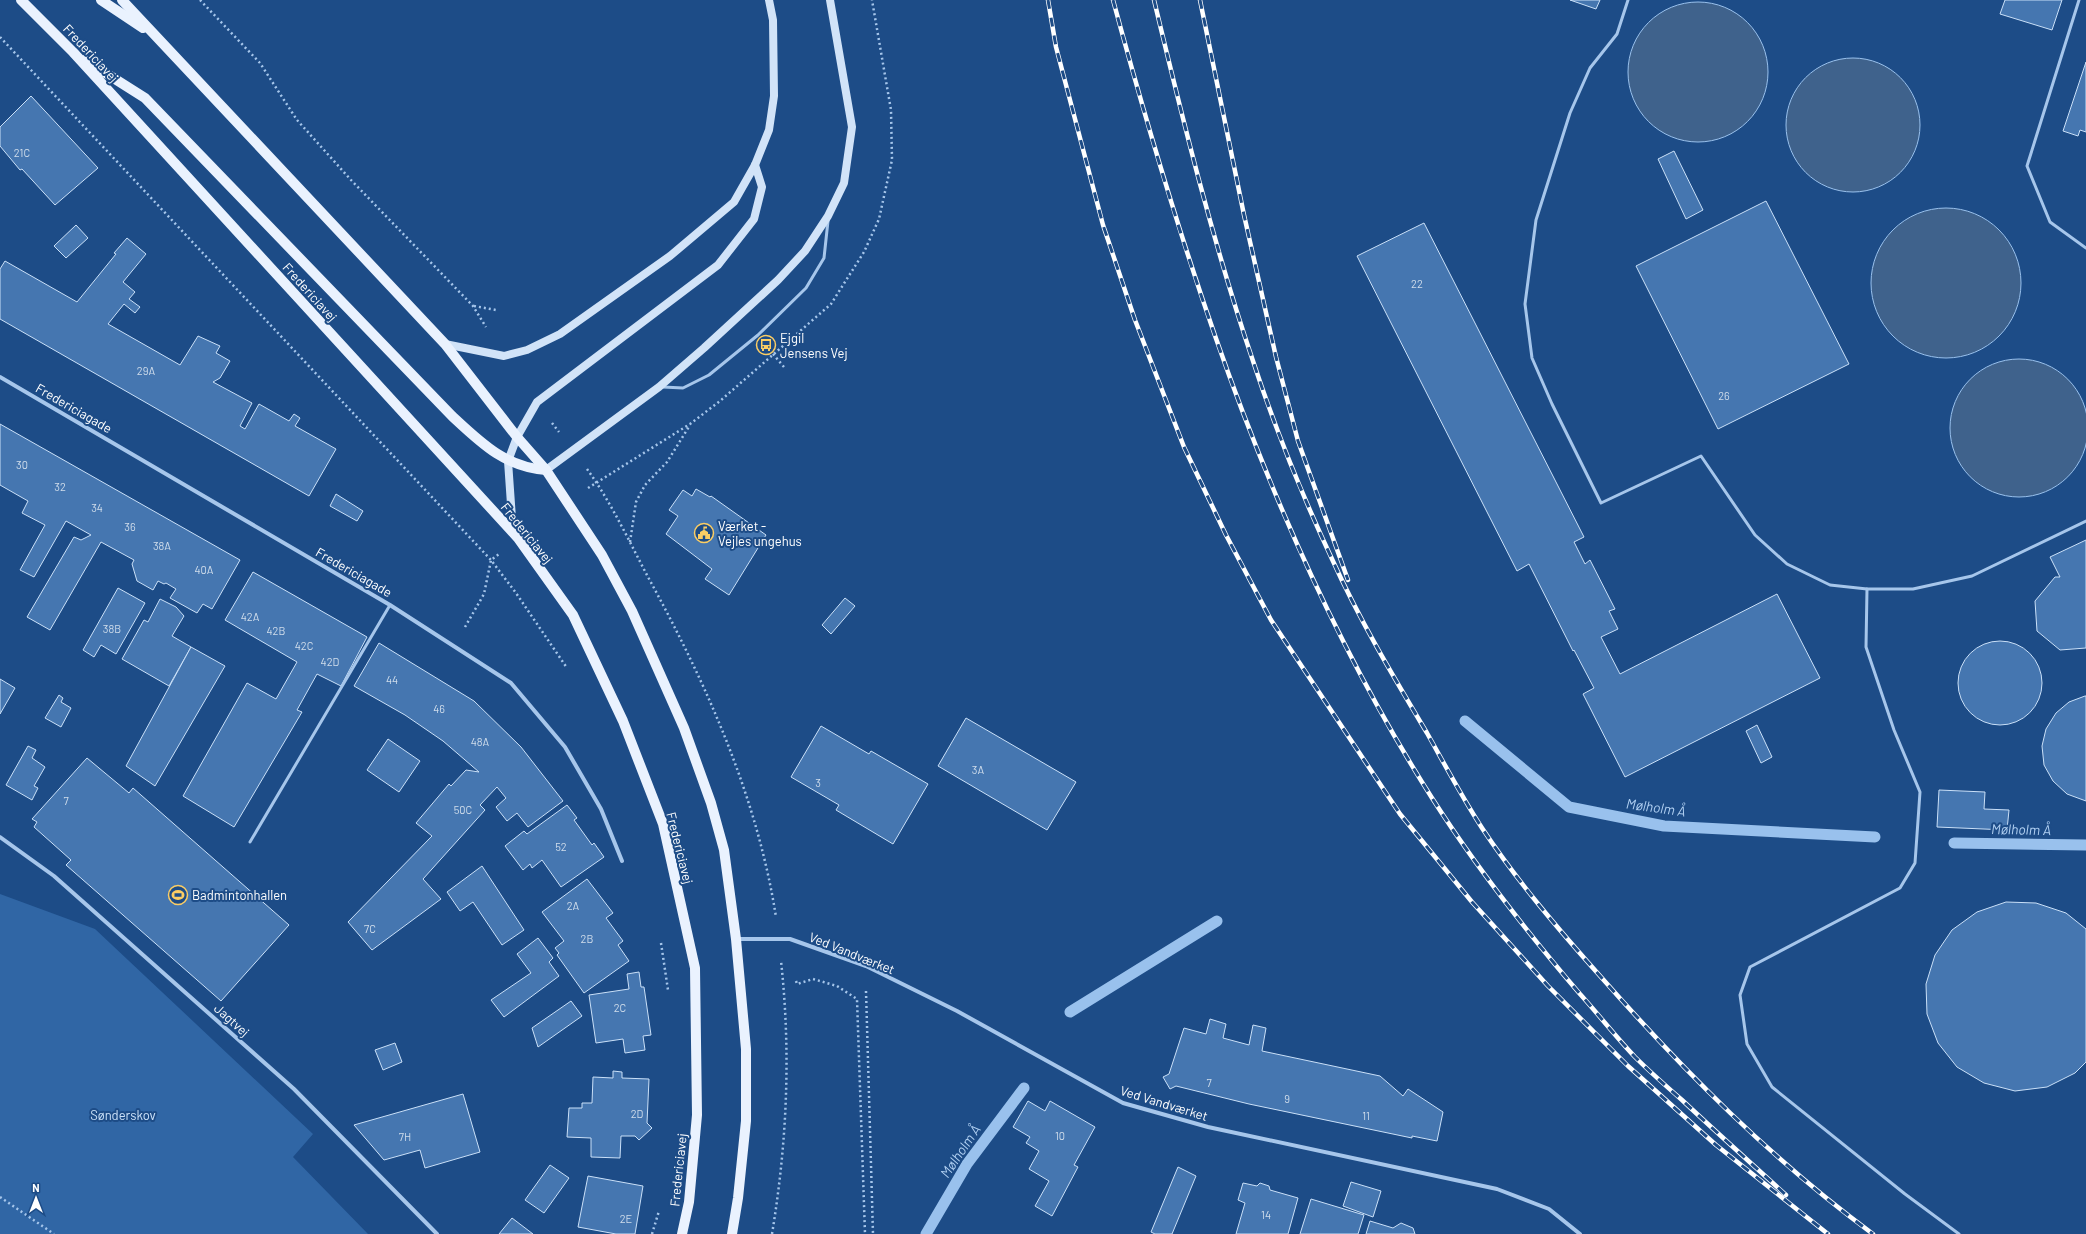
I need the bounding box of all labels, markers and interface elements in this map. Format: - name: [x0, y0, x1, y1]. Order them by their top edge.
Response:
- street label: Fredericiavej: [60, 21, 122, 85]
- house number: 21C: [14, 146, 30, 159]
- street label: Fredericiavej: [279, 259, 341, 325]
- house number: 22: [1411, 277, 1423, 290]
- place label: Ejgil Jensens Vej: [780, 330, 848, 361]
- bus stop icon: Ejgil Jensens Vej: [755, 334, 777, 356]
- house number: 29A: [137, 364, 155, 377]
- street label: Fredericiagade: [33, 380, 115, 436]
- house number: 26: [1718, 389, 1730, 402]
- house number: 30: [16, 458, 28, 471]
- house number: 32: [54, 480, 66, 493]
- street label: Fredericiavej: [498, 499, 556, 567]
- house number: 34: [91, 501, 103, 514]
- place label: Værket - Vejles ungehus: [718, 518, 802, 549]
- house number: 36: [124, 520, 136, 533]
- public building icon: Værket - Vejles ungehus: [693, 522, 715, 544]
- house number: 38A: [153, 539, 171, 552]
- street label: Fredericiagade: [313, 544, 395, 600]
- house number: 40A: [195, 563, 214, 576]
- house number: 42A: [241, 610, 260, 623]
- house number: 38B: [103, 622, 121, 635]
- house number: 42B: [267, 624, 286, 637]
- house number: 42C: [295, 639, 313, 652]
- house number: 42D: [321, 655, 340, 668]
- house number: 44: [386, 673, 398, 686]
- house number: 46: [433, 702, 445, 715]
- house number: 48A: [471, 735, 490, 748]
- house number: 3A: [972, 763, 984, 776]
- house number: 3: [815, 776, 821, 789]
- house number: 7: [63, 794, 69, 807]
- water label: Mølholm Å: [1625, 794, 1687, 820]
- house number: 50C: [454, 803, 472, 816]
- street label: Fredericiavej: [663, 810, 697, 886]
- water label: Mølholm Å: [1991, 820, 2051, 838]
- house number: 52: [555, 840, 567, 853]
- sports icon: Badmintonhallen: [167, 884, 189, 906]
- place label: Badmintonhallen: [192, 887, 287, 903]
- house number: 2A: [567, 899, 580, 912]
- house number: 7C: [364, 922, 376, 935]
- street label: Ved Vandværket: [807, 929, 897, 977]
- house number: 2B: [581, 932, 593, 945]
- street label: Jagtvej: [211, 1000, 253, 1040]
- house number: 2C: [614, 1001, 626, 1014]
- house number: 7: [1206, 1076, 1212, 1089]
- street label: Ved Vandværket: [1118, 1082, 1210, 1124]
- house number: 9: [1284, 1092, 1290, 1105]
- park label: Sønderskov: [90, 1107, 156, 1123]
- house number: 2D: [631, 1107, 644, 1120]
- house number: 11: [1362, 1109, 1370, 1122]
- water label: Mølholm Å: [936, 1121, 984, 1181]
- house number: 10: [1055, 1129, 1065, 1142]
- house number: 7H: [399, 1130, 411, 1143]
- street label: Fredericiavej: [666, 1133, 690, 1207]
- north arrow: [16, 1178, 56, 1218]
- text: N: [32, 1181, 40, 1194]
- house number: 14: [1261, 1208, 1271, 1221]
- house number: 2E: [620, 1212, 633, 1225]

